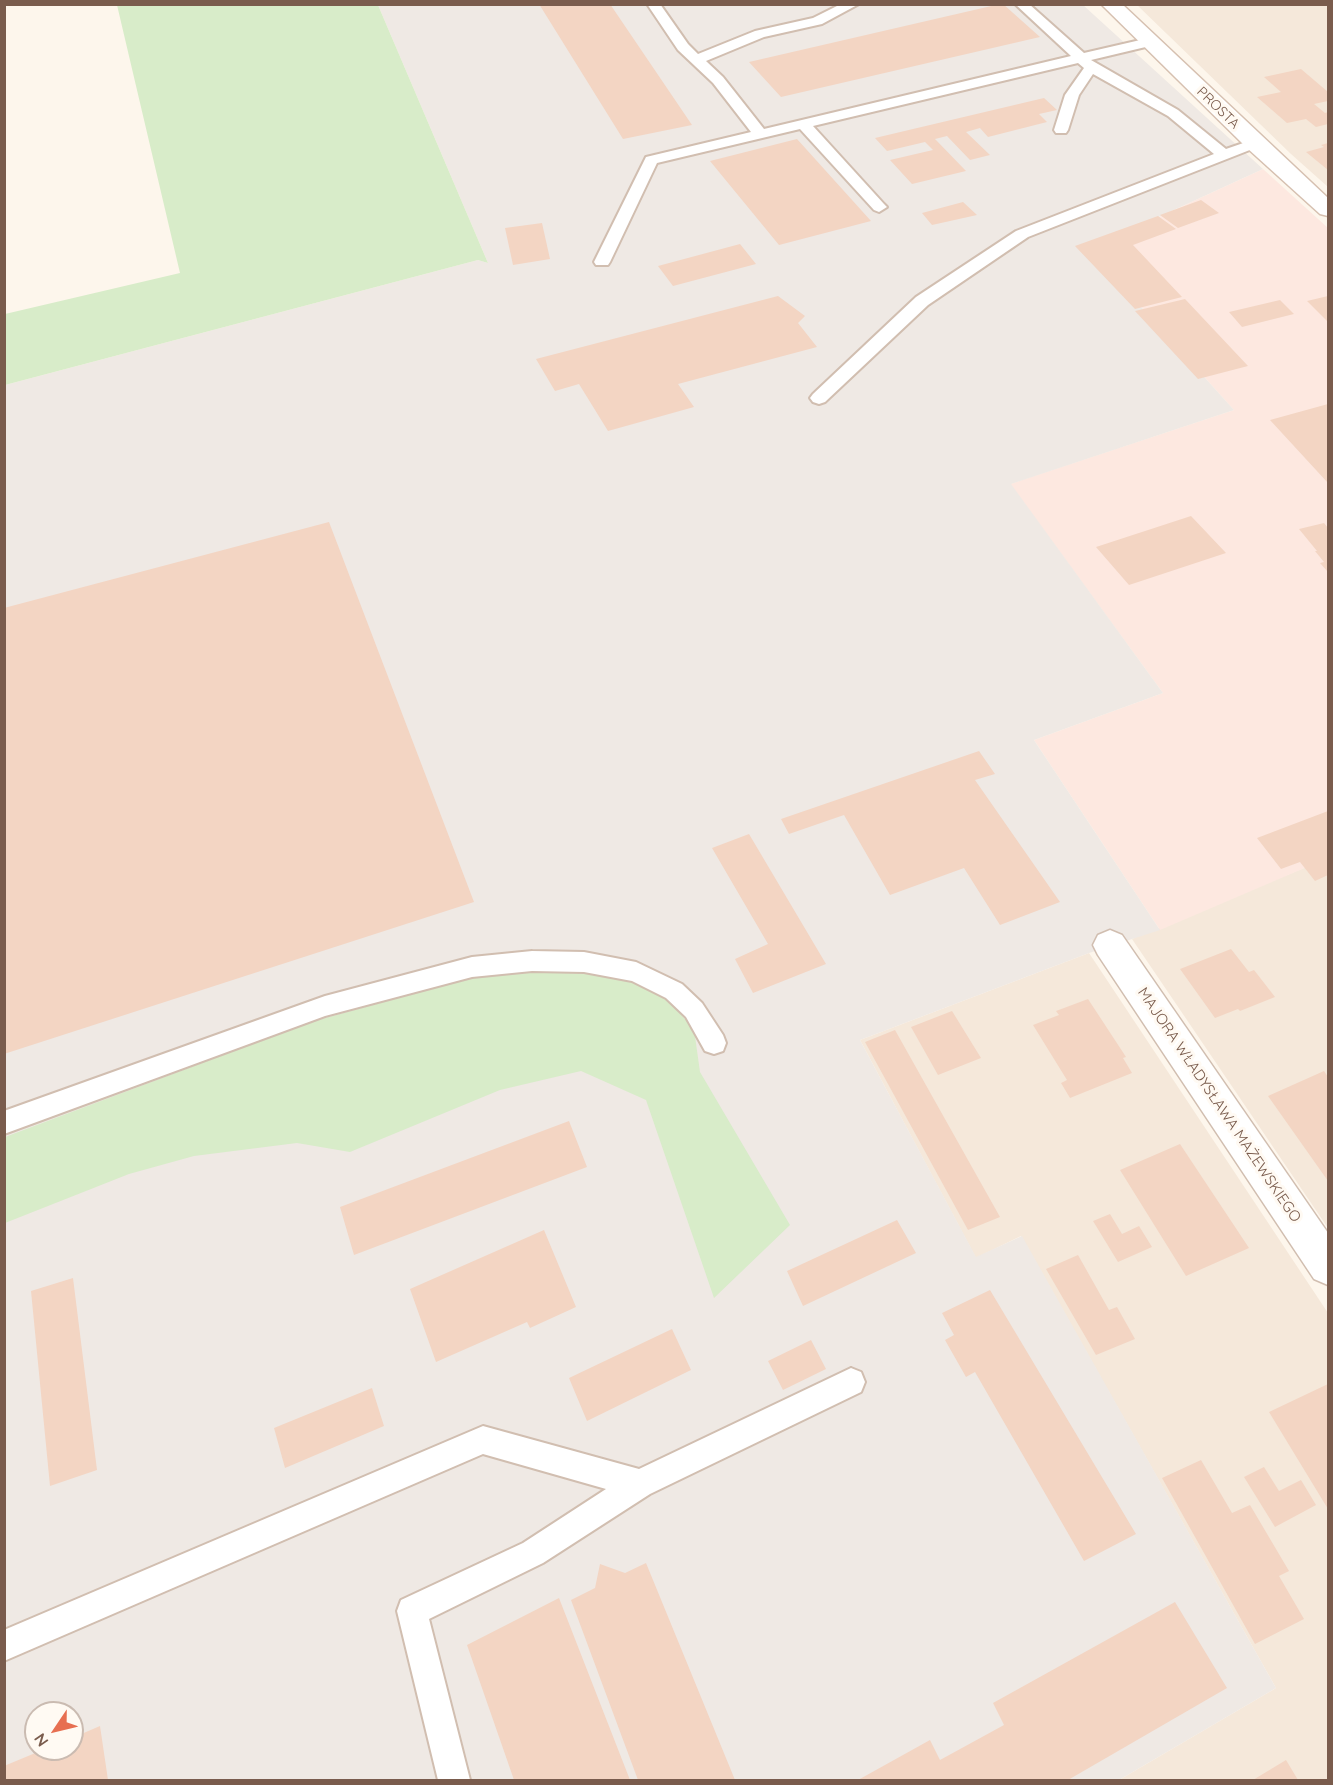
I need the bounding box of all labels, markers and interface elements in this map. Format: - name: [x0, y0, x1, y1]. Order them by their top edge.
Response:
- street label: PROSTA: [1193, 84, 1243, 132]
- street label: MAJORA WŁADYSŁAWA MAŻEWSKIEGO: [1133, 984, 1305, 1226]
- north arrow: [24, 1701, 84, 1761]
- text: N: [29, 1730, 52, 1751]

